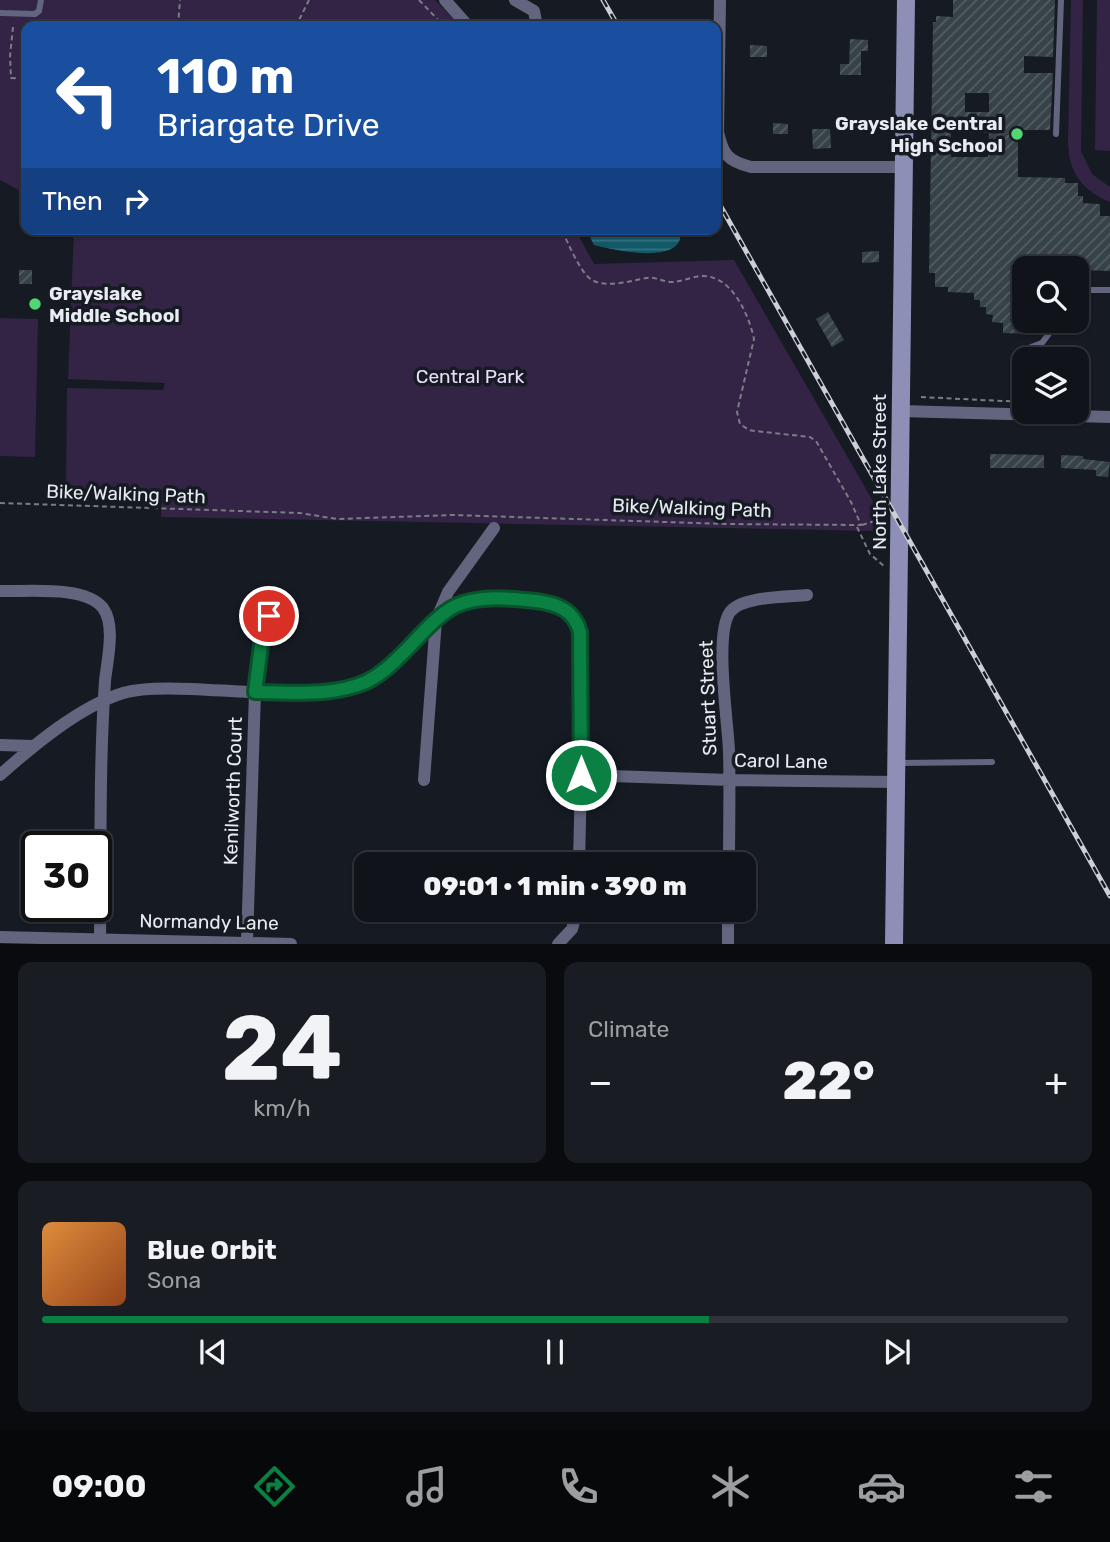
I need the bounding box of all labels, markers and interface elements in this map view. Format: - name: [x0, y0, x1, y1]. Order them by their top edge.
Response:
- text: 110 m: [157, 47, 294, 105]
- icon: left: [42, 49, 133, 140]
- text: Briargate Drive: [157, 106, 380, 144]
- place label: Grayslake Central High School: [835, 112, 1003, 157]
- marker: Grayslake Central High School: [1009, 126, 1025, 142]
- icon: right: [117, 182, 155, 220]
- text: Then: [42, 186, 103, 217]
- map controls: [1012, 256, 1089, 424]
- button: search: [1012, 256, 1089, 333]
- place label: Grayslake Middle School: [49, 282, 180, 327]
- marker: Grayslake Middle School: [27, 296, 43, 312]
- button: layers: [1012, 347, 1089, 424]
- park label: Central Park: [416, 365, 524, 388]
- street label: North Lake Street: [868, 394, 891, 550]
- street label: Bike/Walking Path: [46, 480, 206, 508]
- street label: Bike/Walking Path: [612, 494, 772, 522]
- pin: [239, 586, 299, 646]
- icon: arrive: [250, 597, 288, 635]
- street label: Stuart Street: [694, 639, 722, 756]
- street label: Kenilworth Court: [219, 716, 247, 866]
- position arrow: [544, 738, 618, 812]
- street label: Carol Lane: [734, 749, 828, 773]
- speed limit sign: 30: [21, 831, 112, 922]
- text: 09:01 · 1 min · 390 m: [423, 871, 687, 902]
- street label: Normandy Lane: [139, 909, 279, 935]
- text: 24: [222, 994, 342, 1102]
- text: Climate: [588, 1015, 669, 1043]
- text: 22°: [782, 1050, 875, 1112]
- text: −: [588, 1059, 613, 1105]
- text: +: [1044, 1059, 1068, 1105]
- text: km/h: [253, 1094, 311, 1122]
- text: Blue Orbit: [147, 1235, 277, 1266]
- text: Sona: [147, 1266, 201, 1294]
- icon: previous: [194, 1333, 232, 1371]
- icon: pause: [536, 1333, 574, 1371]
- icon: next: [878, 1333, 916, 1371]
- icon: directions: [250, 1462, 299, 1511]
- icon: music: [402, 1462, 451, 1511]
- icon: phone: [554, 1462, 603, 1511]
- icon: climate: [706, 1462, 755, 1511]
- icon: car: [857, 1462, 906, 1511]
- icon: filters: [1009, 1462, 1058, 1511]
- text: 09:00: [51, 1467, 147, 1505]

